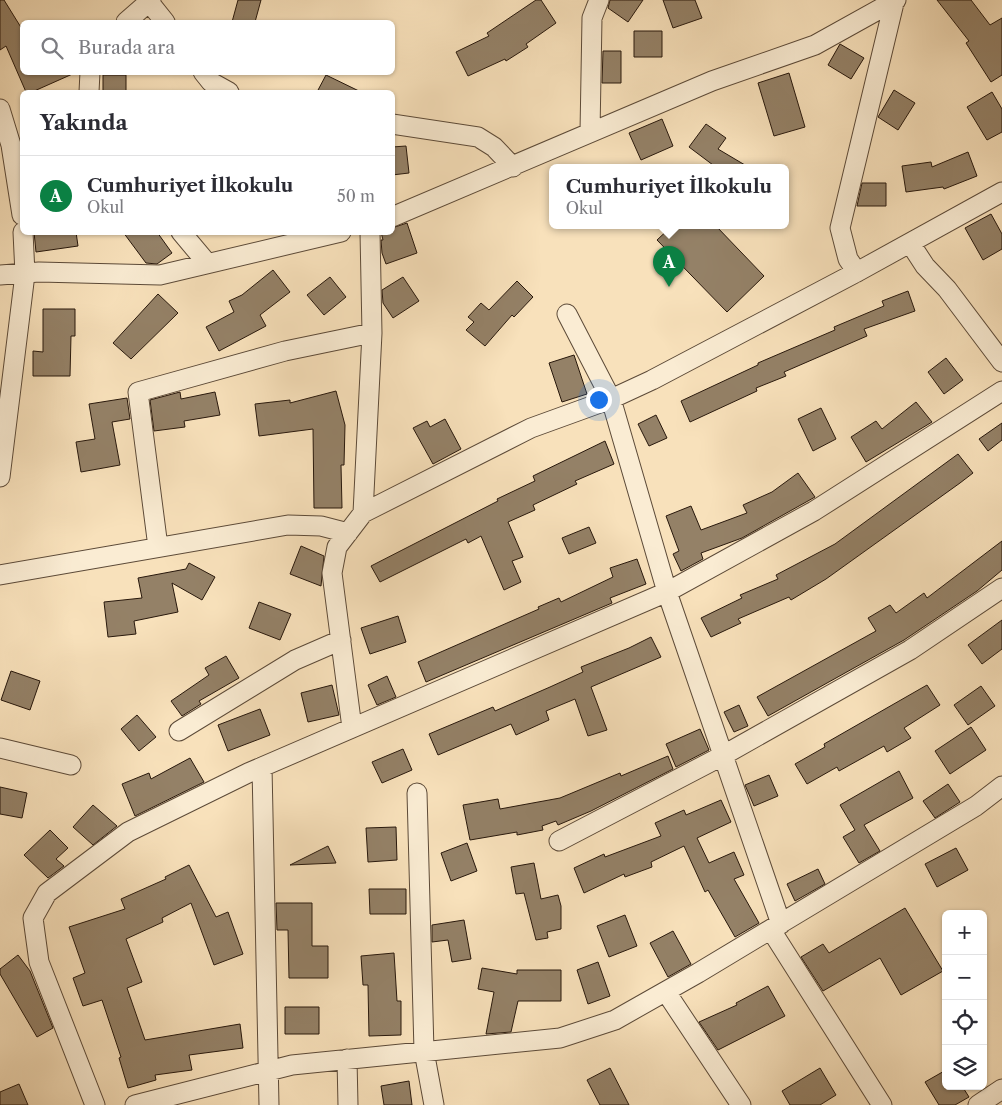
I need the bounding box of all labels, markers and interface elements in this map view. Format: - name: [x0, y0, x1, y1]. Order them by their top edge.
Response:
- search box: [20, 20, 395, 75]
- icon: search: [38, 34, 66, 62]
- text: Burada ara: [78, 36, 175, 59]
- text: Yakında: [40, 110, 128, 135]
- popup: [549, 164, 789, 229]
- text: Cumhuriyet İlkokulu: [87, 174, 293, 197]
- text: Cumhuriyet İlkokulu: [566, 175, 772, 198]
- text: A: [50, 186, 62, 206]
- text: 50 m: [337, 186, 375, 206]
- text: Okul: [87, 197, 124, 217]
- text: Okul: [566, 198, 603, 218]
- pin: A: [653, 246, 685, 287]
- your location: [586, 387, 612, 413]
- map controls: [942, 910, 987, 1090]
- button: +: [942, 910, 987, 955]
- button: −: [942, 955, 987, 1000]
- button: locate: [942, 1000, 987, 1045]
- button: layers: [942, 1045, 987, 1090]

